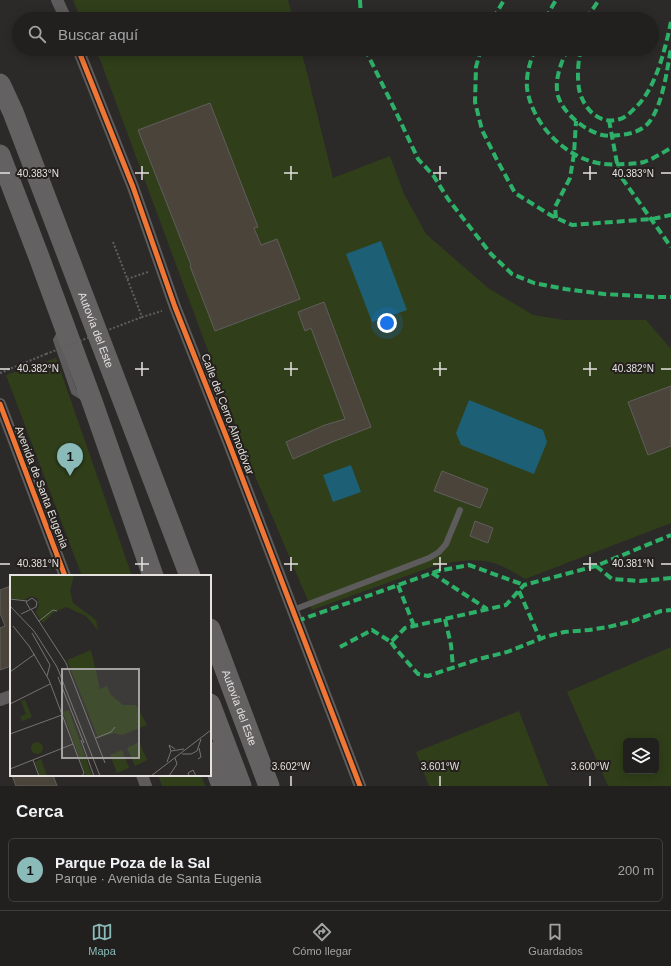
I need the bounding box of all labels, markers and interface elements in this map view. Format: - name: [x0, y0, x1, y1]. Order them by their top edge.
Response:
- search box: [12, 12, 659, 56]
- icon: search: [26, 23, 48, 45]
- text: Buscar aquí: [58, 26, 138, 43]
- text: 40.383°N: [17, 168, 59, 179]
- text: 40.383°N: [612, 168, 654, 179]
- street label: Autovía del Este: [76, 290, 116, 369]
- your location: [377, 313, 397, 333]
- street label: Calle del Cerro Almodóvar: [199, 352, 257, 476]
- text: 40.382°N: [17, 363, 59, 374]
- text: 40.382°N: [612, 363, 654, 374]
- street label: Avenida de Santa Eugenia: [13, 424, 71, 551]
- pin: 1: [57, 443, 83, 476]
- text: 40.381°N: [17, 558, 59, 569]
- text: 40.381°N: [612, 558, 654, 569]
- inset map: [10, 575, 211, 776]
- street label: Autovía del Este: [220, 668, 259, 747]
- map controls: [623, 738, 659, 774]
- button: layers: [623, 738, 659, 774]
- text: 3.602°W: [272, 761, 311, 772]
- text: 3.601°W: [421, 761, 460, 772]
- text: 3.600°W: [571, 761, 610, 772]
- text: Cerca: [16, 802, 63, 821]
- text: Parque Poza de la Sal: [55, 854, 210, 871]
- text: 1: [26, 863, 34, 878]
- text: 200 m: [618, 863, 654, 878]
- text: Parque · Avenida de Santa Eugenia: [55, 871, 261, 886]
- tab: Mapa: [88, 921, 116, 957]
- tab: Cómo llegar: [292, 921, 352, 957]
- tab: Guardados: [528, 921, 583, 957]

